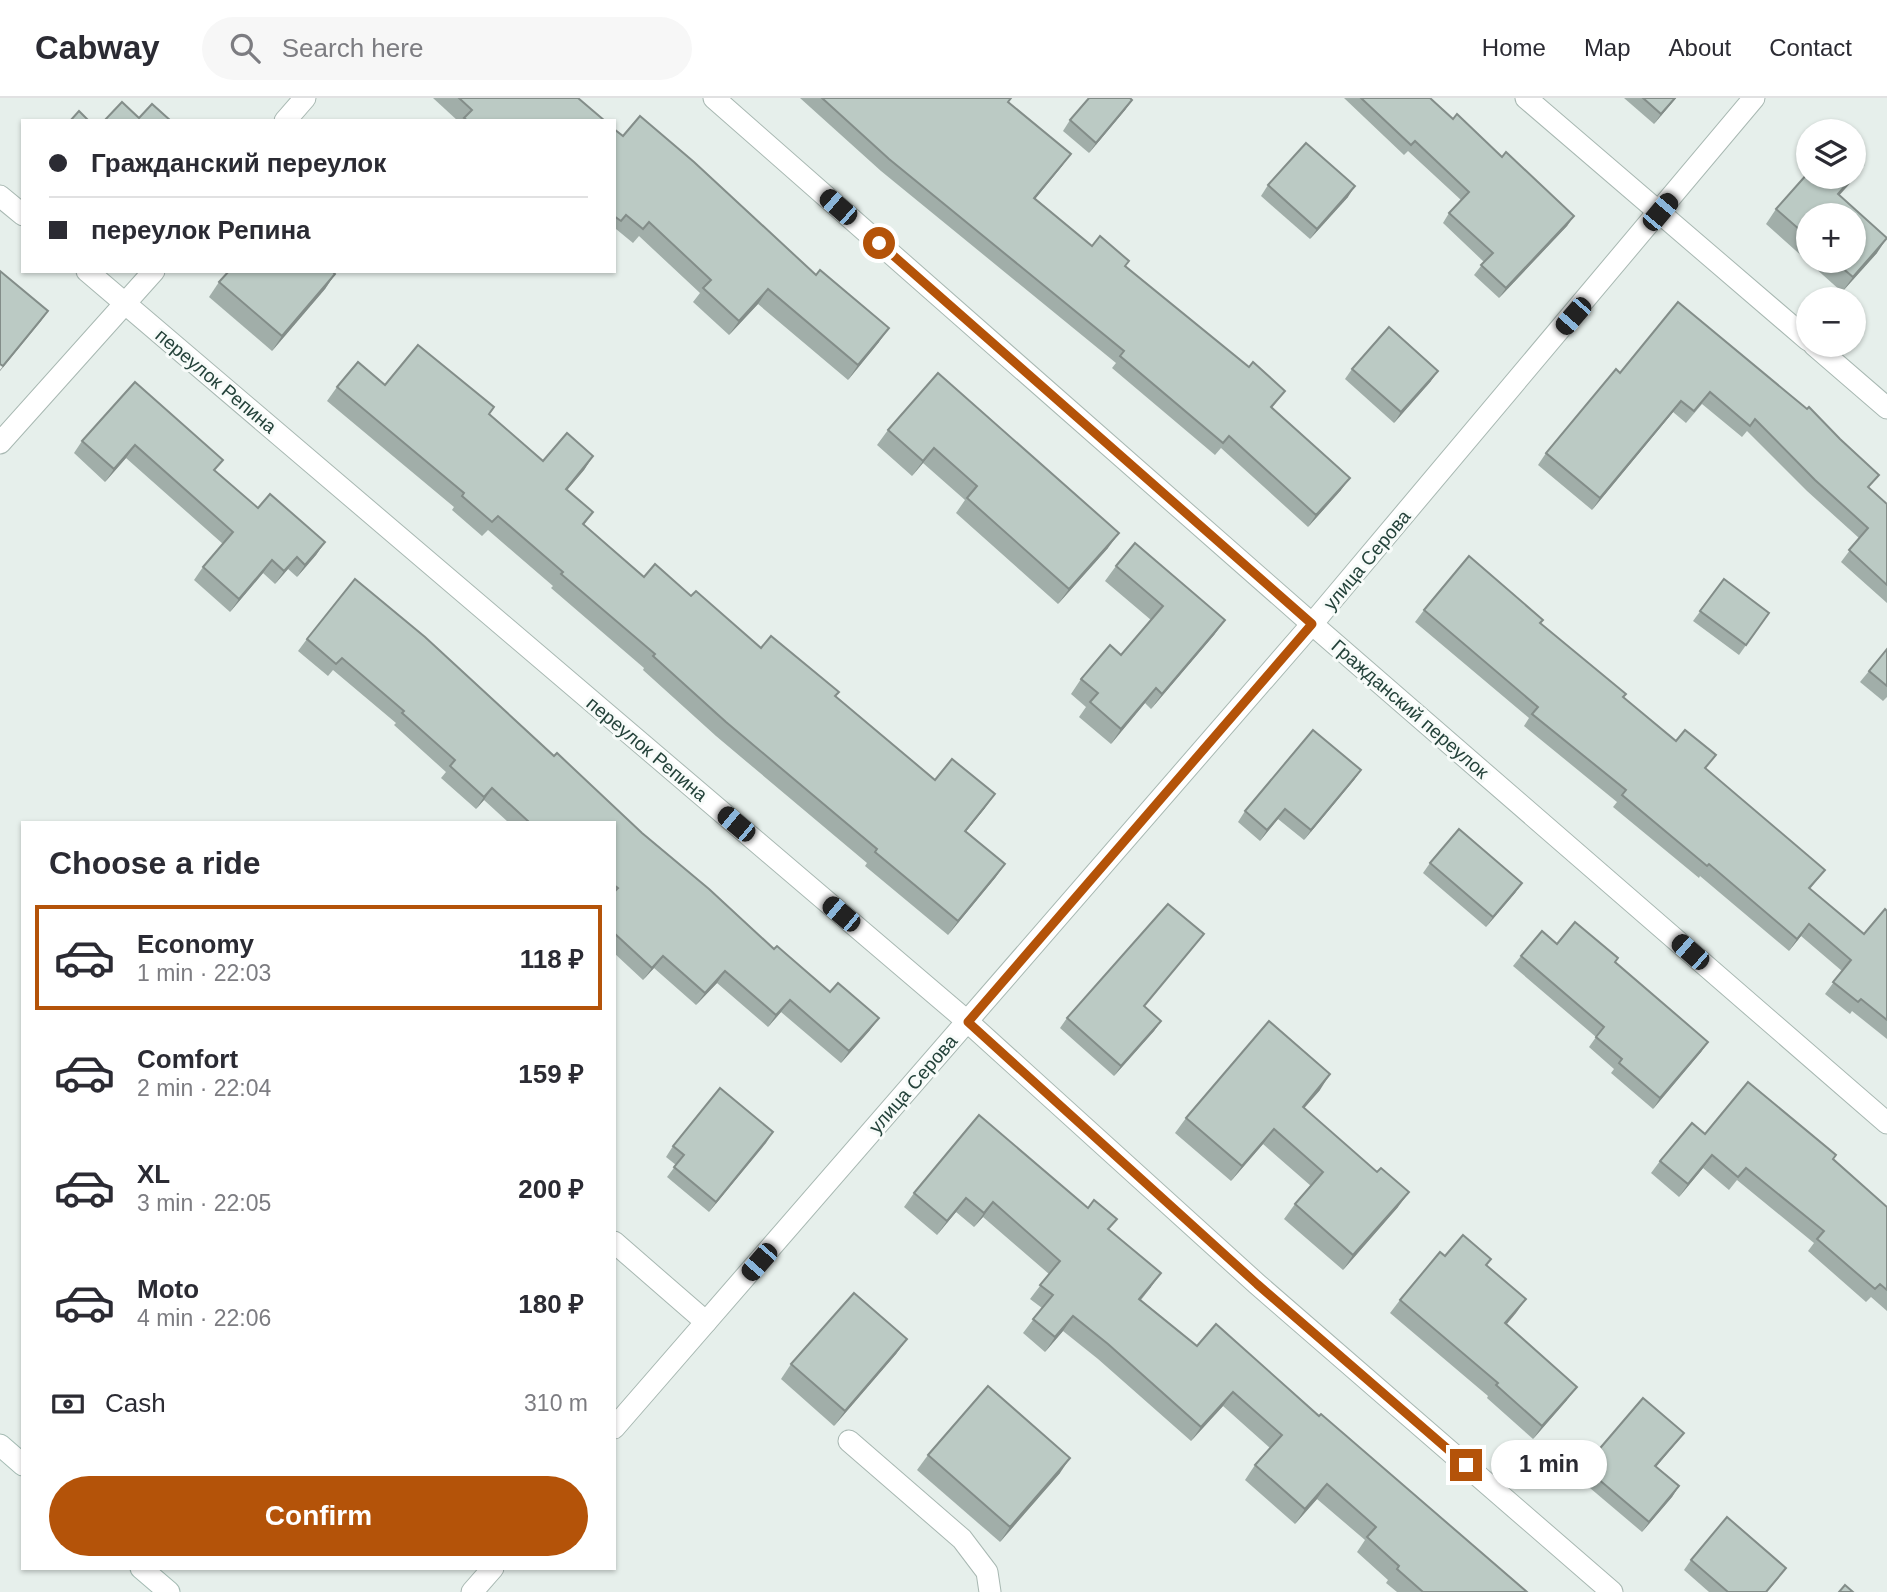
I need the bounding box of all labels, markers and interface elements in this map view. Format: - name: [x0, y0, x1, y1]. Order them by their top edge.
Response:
- search box: [202, 17, 692, 80]
- text: Cabway: [35, 29, 160, 66]
- icon: search: [226, 29, 264, 67]
- text: Search here: [282, 33, 423, 63]
- text: Home: [1482, 34, 1546, 61]
- text: Map: [1584, 34, 1631, 61]
- text: About: [1669, 34, 1731, 61]
- text: Contact: [1769, 34, 1852, 61]
- map controls: [1796, 119, 1866, 357]
- button: layers: [1796, 119, 1866, 189]
- text: Гражданский переулок: [91, 148, 386, 178]
- car: [816, 185, 861, 229]
- car: [1639, 189, 1682, 235]
- button: +: [1796, 203, 1866, 273]
- text: переулок Репина: [91, 215, 311, 245]
- route start: [863, 227, 895, 259]
- button: −: [1796, 287, 1866, 357]
- car: [1552, 293, 1595, 339]
- street label: переулок Репина: [152, 325, 281, 438]
- street label: улица Серова: [1319, 506, 1415, 614]
- street label: Гражданский переулок: [1327, 635, 1493, 783]
- street label: переулок Репина: [583, 693, 712, 806]
- car: [714, 802, 759, 846]
- text: Choose a ride: [49, 845, 261, 881]
- car: [819, 892, 864, 936]
- icon: car: [53, 926, 116, 989]
- text: Economy: [137, 929, 254, 959]
- car: [1668, 930, 1713, 974]
- text: 118 ₽: [520, 944, 584, 974]
- text: 1 min · 22:03: [137, 960, 271, 986]
- street label: улица Серова: [865, 1030, 962, 1137]
- icon: car: [53, 1041, 116, 1104]
- text: Comfort: [137, 1044, 238, 1074]
- text: 159 ₽: [518, 1059, 584, 1089]
- text: 2 min · 22:04: [137, 1075, 271, 1101]
- icon: car: [53, 1156, 116, 1219]
- text: XL: [137, 1159, 170, 1189]
- text: 200 ₽: [518, 1174, 584, 1204]
- text: 3 min · 22:05: [137, 1190, 271, 1216]
- car: [738, 1239, 781, 1285]
- icon: car: [53, 1271, 116, 1334]
- text: Moto: [137, 1274, 199, 1304]
- text: 180 ₽: [518, 1289, 584, 1319]
- text: 4 min · 22:06: [137, 1305, 271, 1331]
- icon: cash: [49, 1385, 87, 1423]
- text: Cash: [105, 1388, 166, 1418]
- text: 310 m: [524, 1390, 588, 1416]
- callout: 1 min: [1490, 1440, 1606, 1490]
- route end: [1450, 1449, 1482, 1481]
- text: 1 min: [1519, 1451, 1579, 1477]
- button: Confirm: [49, 1476, 588, 1556]

